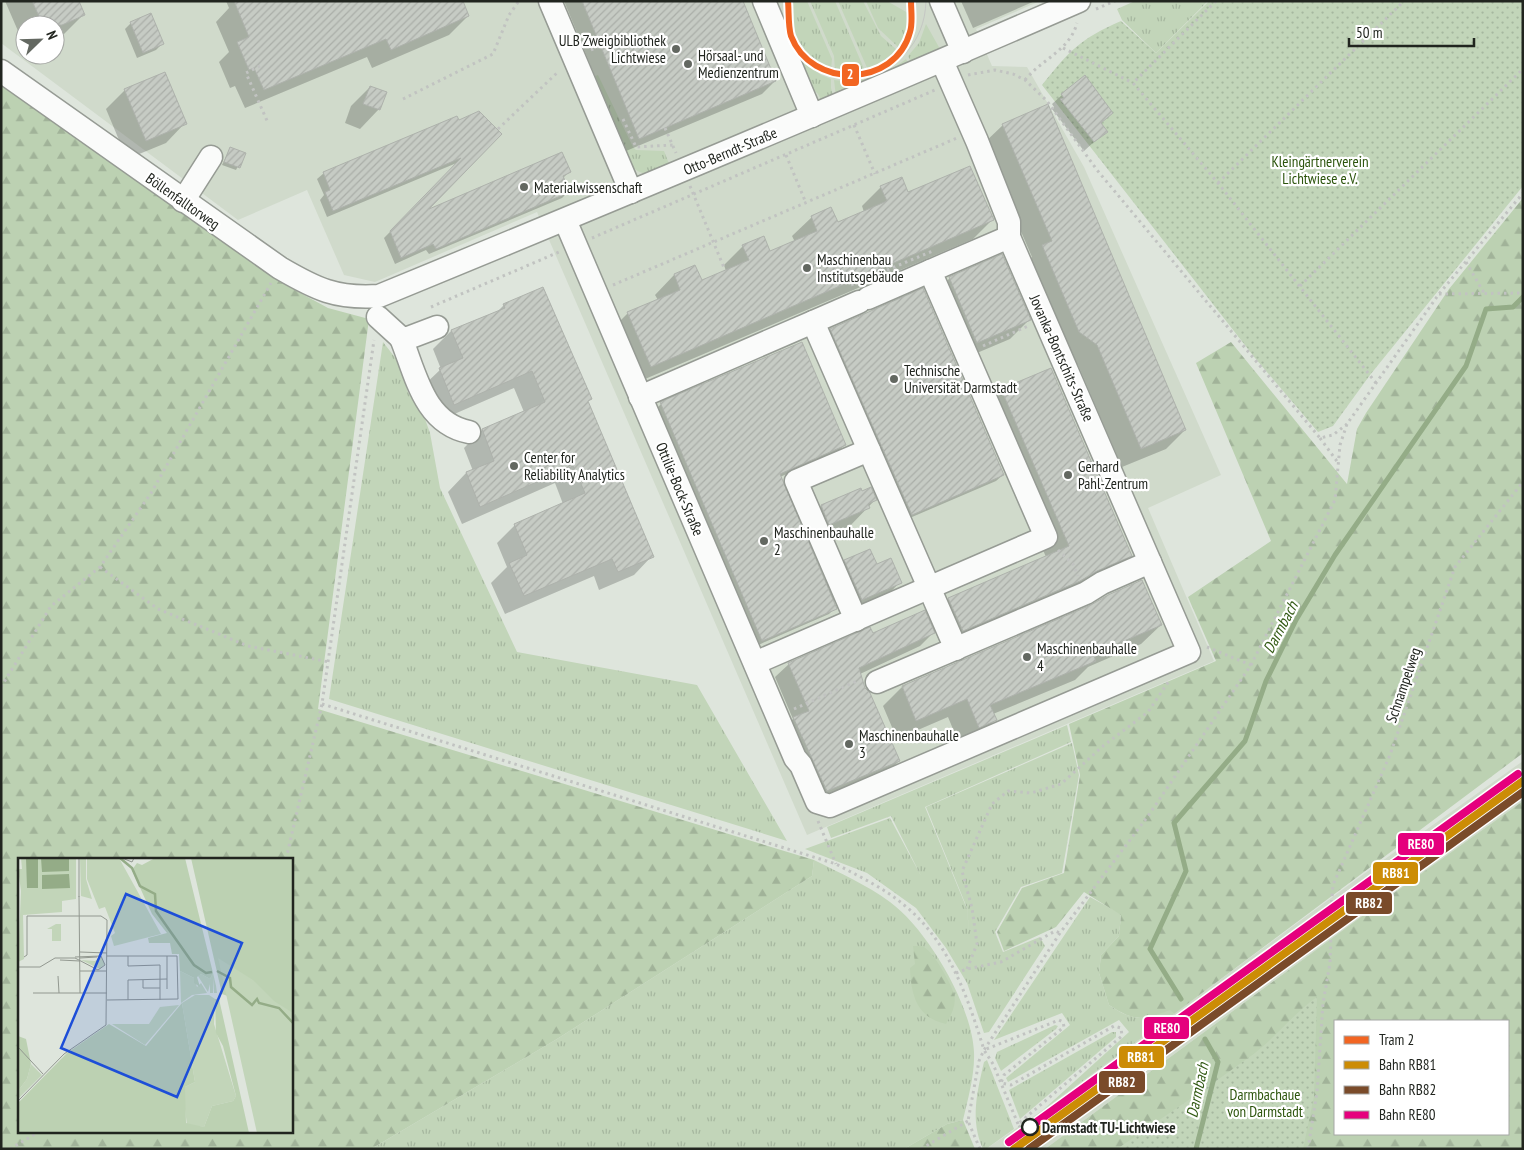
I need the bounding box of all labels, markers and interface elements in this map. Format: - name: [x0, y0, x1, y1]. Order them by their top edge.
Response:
- north arrow: [15, 15, 65, 65]
- scale bar: [1349, 15, 1474, 47]
- text: 50 m: [1356, 23, 1382, 42]
- text: N: [42, 28, 62, 42]
- place label: ULB Zweigbibliothek Lichtwiese: [559, 31, 666, 67]
- marker: ULB Zweigbibliothek Lichtwiese: [670, 43, 682, 55]
- place label: Hörsaal- und Medienzentrum: [698, 46, 779, 82]
- marker: Hörsaal- und Medienzentrum: [682, 58, 694, 70]
- line badge: 2: [841, 63, 860, 87]
- text: 2: [847, 65, 853, 83]
- street label: Otto-Berndt-Straße: [680, 123, 780, 179]
- park label: Kleingärtnerverein Lichtwiese e.V.: [1271, 152, 1369, 188]
- street label: Böllenfalltorweg: [142, 169, 224, 233]
- place label: Materialwissenschaft: [534, 178, 642, 197]
- marker: Materialwissenschaft: [518, 181, 530, 193]
- place label: Maschinenbau Institutsgebäude: [817, 250, 904, 286]
- marker: Maschinenbau Institutsgebäude: [801, 262, 813, 274]
- street label: Jovanka-Bontschits-Straße: [1025, 291, 1098, 424]
- place label: Technische Universität Darmstadt: [904, 361, 1017, 397]
- marker: Technische Universität Darmstadt: [888, 373, 900, 385]
- street label: Ottilie-Bock-Straße: [652, 439, 708, 539]
- place label: Center for Reliability Analytics: [524, 448, 625, 484]
- place label: Gerhard Pahl-Zentrum: [1078, 457, 1148, 493]
- marker: Center for Reliability Analytics: [508, 460, 520, 472]
- marker: Gerhard Pahl-Zentrum: [1062, 469, 1074, 481]
- place label: Maschinenbauhalle 2: [774, 523, 874, 559]
- marker: Maschinenbauhalle 2: [758, 535, 770, 547]
- water label: Darmbach: [1258, 597, 1302, 656]
- place label: Maschinenbauhalle 4: [1037, 639, 1137, 675]
- street label: Schnampelweg: [1381, 645, 1425, 725]
- marker: Maschinenbauhalle 4: [1021, 651, 1033, 663]
- place label: Maschinenbauhalle 3: [859, 726, 959, 762]
- marker: Maschinenbauhalle 3: [843, 738, 855, 750]
- line badge: RE80: [1397, 832, 1445, 856]
- text: RE80: [1408, 835, 1435, 853]
- inset map: [18, 858, 292, 1132]
- line badge: RB81: [1372, 861, 1419, 885]
- text: RB81: [1382, 864, 1410, 882]
- line badge: RB82: [1345, 891, 1393, 915]
- text: RB82: [1355, 894, 1383, 912]
- line badge: RE80: [1143, 1016, 1190, 1040]
- text: RE80: [1154, 1019, 1181, 1037]
- legend: [1334, 1020, 1509, 1135]
- text: Tram 2: [1379, 1030, 1414, 1049]
- line badge: RB81: [1118, 1045, 1165, 1069]
- text: RB81: [1127, 1048, 1155, 1066]
- text: Bahn RB81: [1379, 1055, 1436, 1074]
- water label: Darmbach: [1181, 1060, 1213, 1119]
- line badge: RB82: [1098, 1070, 1146, 1094]
- text: RB82: [1108, 1073, 1136, 1091]
- text: Bahn RB82: [1379, 1080, 1436, 1099]
- park label: Darmbachaue von Darmstadt: [1227, 1085, 1303, 1121]
- text: Bahn RE80: [1379, 1105, 1436, 1124]
- marker: Darmstadt TU-Lichtwiese: [1021, 1118, 1039, 1136]
- place label: Darmstadt TU-Lichtwiese: [1042, 1118, 1176, 1137]

